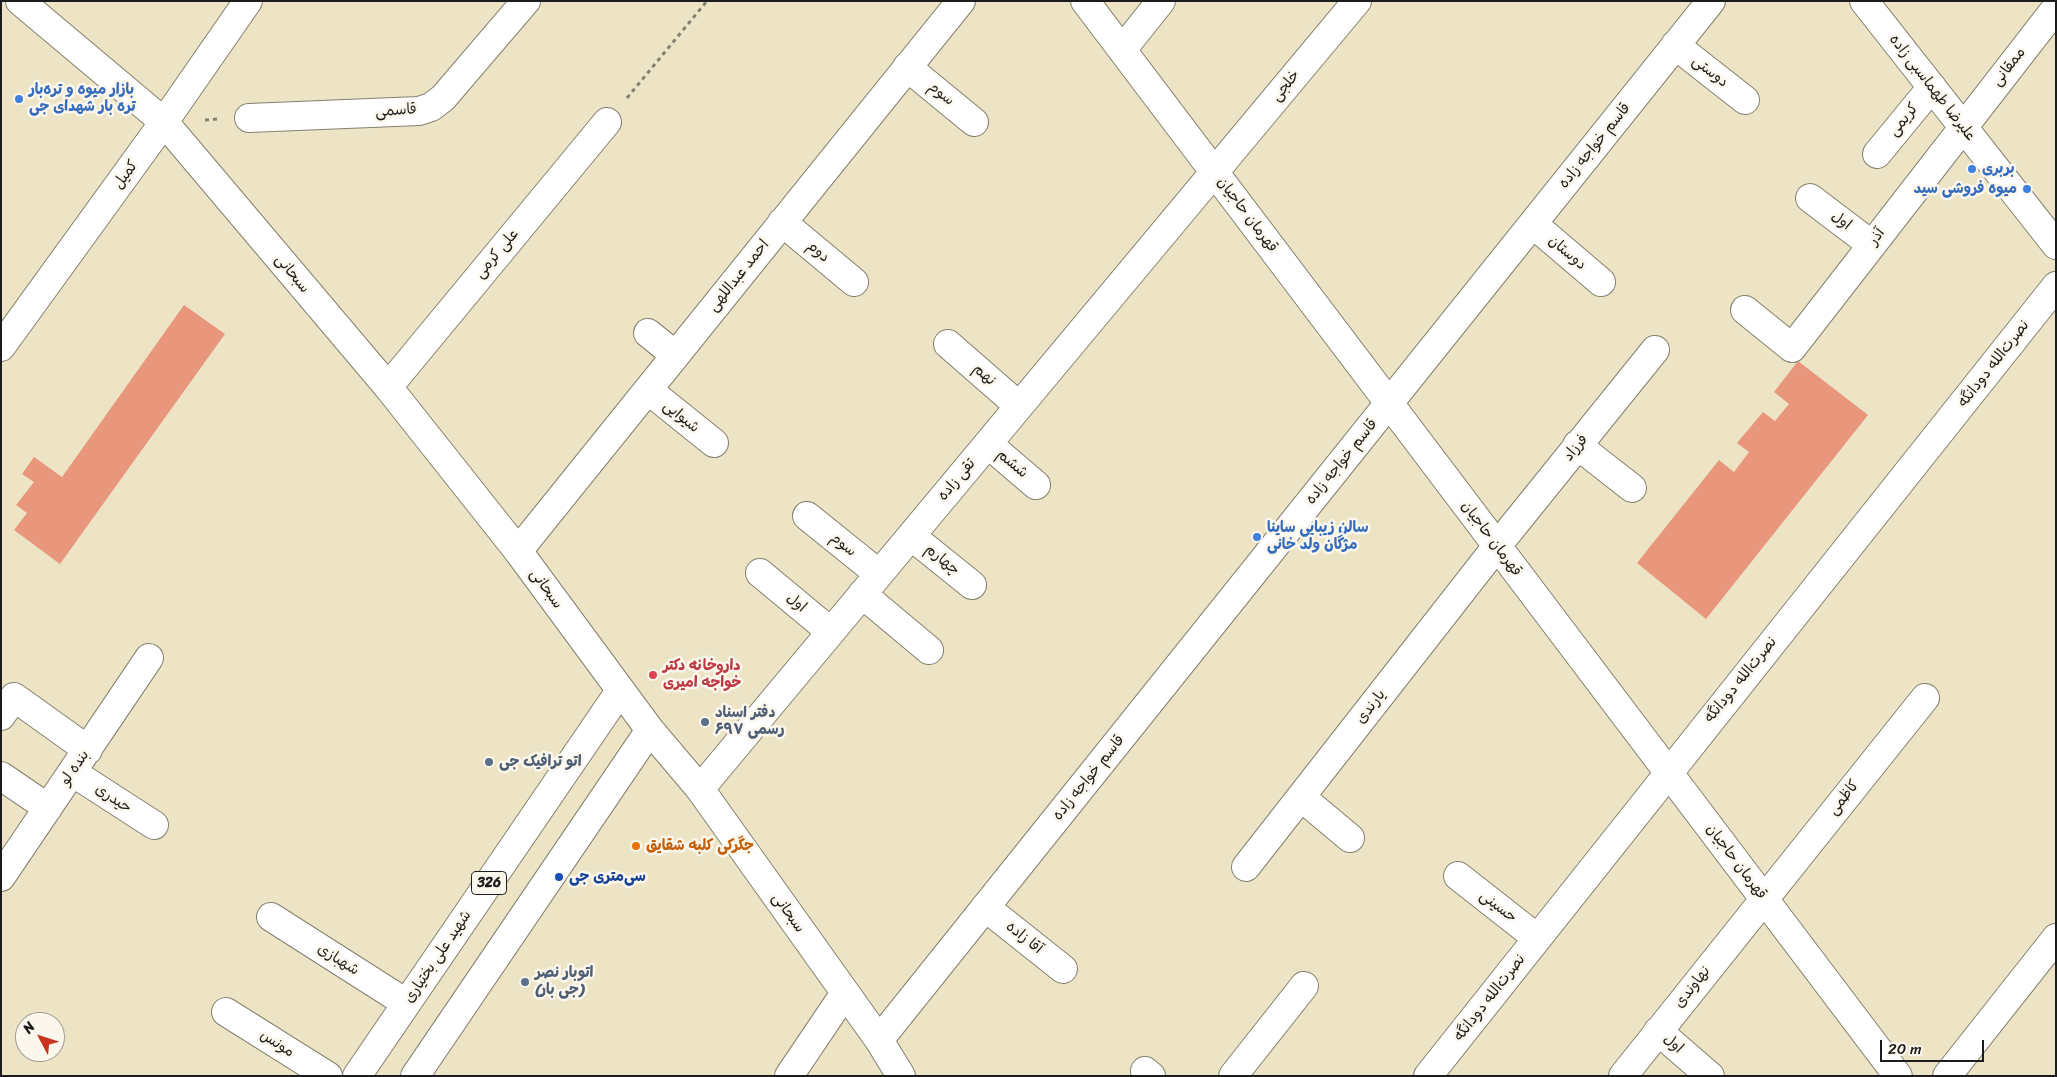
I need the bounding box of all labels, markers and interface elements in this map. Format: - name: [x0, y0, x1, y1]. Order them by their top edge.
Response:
- street label: علیرضا طهماسبی زاده: [1885, 31, 1979, 145]
- street label: ممقانی: [1988, 44, 2030, 90]
- street label: دوستی: [1688, 52, 1732, 92]
- street label: خلجی: [1268, 67, 1304, 105]
- street label: سوم: [924, 78, 958, 110]
- place label: بازار میوه و تره‌بار تره بار شهدای جی: [29, 81, 136, 116]
- marker: بازار میوه و تره‌بار تره بار شهدای جی: [13, 93, 25, 105]
- street label: قاسم خواجه زاده: [1555, 100, 1635, 192]
- street label: کریمی: [1885, 100, 1923, 140]
- street label: قاسمی: [375, 101, 417, 121]
- street label: کمیل: [110, 157, 142, 193]
- place label: بربری: [1982, 160, 2015, 178]
- marker: بربری: [1966, 163, 1978, 175]
- street label: قهرمان حاجیان: [1213, 174, 1281, 256]
- place label: میوه فروشی سید: [1914, 180, 2017, 198]
- marker: میوه فروشی سید: [2021, 183, 2033, 195]
- street label: اول: [1827, 208, 1855, 234]
- street label: آذر: [1865, 225, 1889, 249]
- street label: علی کرمی: [471, 226, 523, 282]
- street label: دوستان: [1544, 232, 1590, 274]
- street label: احمد عبداللهی: [705, 236, 773, 316]
- street label: دوم: [803, 237, 833, 267]
- street label: سبحانی: [271, 251, 313, 297]
- street label: نصرت‌الله دودانگه: [1955, 317, 2033, 411]
- street label: نهم: [969, 360, 999, 390]
- street label: شیوایی: [659, 397, 703, 437]
- street label: قاسم خواجه زاده: [1302, 416, 1382, 508]
- street label: فرزاد: [1560, 431, 1592, 465]
- street label: ششم: [993, 446, 1031, 482]
- street label: تقی زاده: [934, 455, 980, 505]
- street label: قهرمان حاجیان: [1457, 498, 1525, 580]
- place label: سالن زیبایی ساینا مژگان ولد خانی: [1267, 519, 1368, 554]
- street label: سوم: [826, 529, 860, 561]
- marker: سالن زیبایی ساینا مژگان ولد خانی: [1251, 531, 1263, 543]
- street label: چهارم: [921, 541, 963, 579]
- street label: سبحانی: [526, 566, 566, 612]
- street label: اول: [782, 589, 810, 617]
- street label: نصرت‌الله دودانگه: [1701, 633, 1781, 727]
- place label: داروخانه دکتر خواجه امیری: [663, 657, 741, 692]
- marker: داروخانه دکتر خواجه امیری: [647, 669, 659, 681]
- street label: یارندی: [1352, 686, 1390, 728]
- place label: دفتر اسناد رسمی ۶۹۷: [715, 704, 784, 739]
- marker: دفتر اسناد رسمی ۶۹۷: [699, 716, 711, 728]
- street label: قاسم خواجه زاده: [1049, 732, 1129, 824]
- street label: بنده لو: [56, 747, 94, 789]
- place label: اتو ترافیک جی: [499, 753, 581, 771]
- marker: اتو ترافیک جی: [483, 756, 495, 768]
- street label: کاظمی: [1824, 777, 1864, 819]
- street label: حیدری: [91, 781, 135, 817]
- street label: قهرمان حاجیان: [1702, 821, 1770, 903]
- place label: جگرکی کلبه شقایق: [646, 837, 754, 855]
- marker: جگرکی کلبه شقایق: [630, 840, 642, 852]
- place label: سی‌متری جی: [569, 868, 646, 886]
- road number: 326: [472, 871, 506, 894]
- marker: سی‌متری جی: [553, 871, 565, 883]
- street label: حسینی: [1476, 887, 1520, 927]
- street label: سبحانی: [768, 890, 808, 936]
- street label: شهید علی بختیاری: [400, 907, 476, 1007]
- street label: آقا زاده: [1002, 918, 1046, 958]
- street label: شهبازی: [314, 940, 362, 980]
- street label: نصرت‌الله دودانگه: [1451, 951, 1529, 1045]
- street label: نهاوندی: [1671, 962, 1715, 1012]
- place label: اتوبار نصر (جی بار): [535, 964, 593, 999]
- marker: اتوبار نصر (جی بار): [519, 976, 531, 988]
- north arrow: [15, 1012, 65, 1062]
- text: N: [16, 1016, 42, 1039]
- street label: مونس: [256, 1027, 298, 1061]
- street label: اول: [1659, 1030, 1687, 1058]
- scale bar: [1882, 1030, 1986, 1062]
- text: 20 m: [1888, 1036, 1922, 1062]

